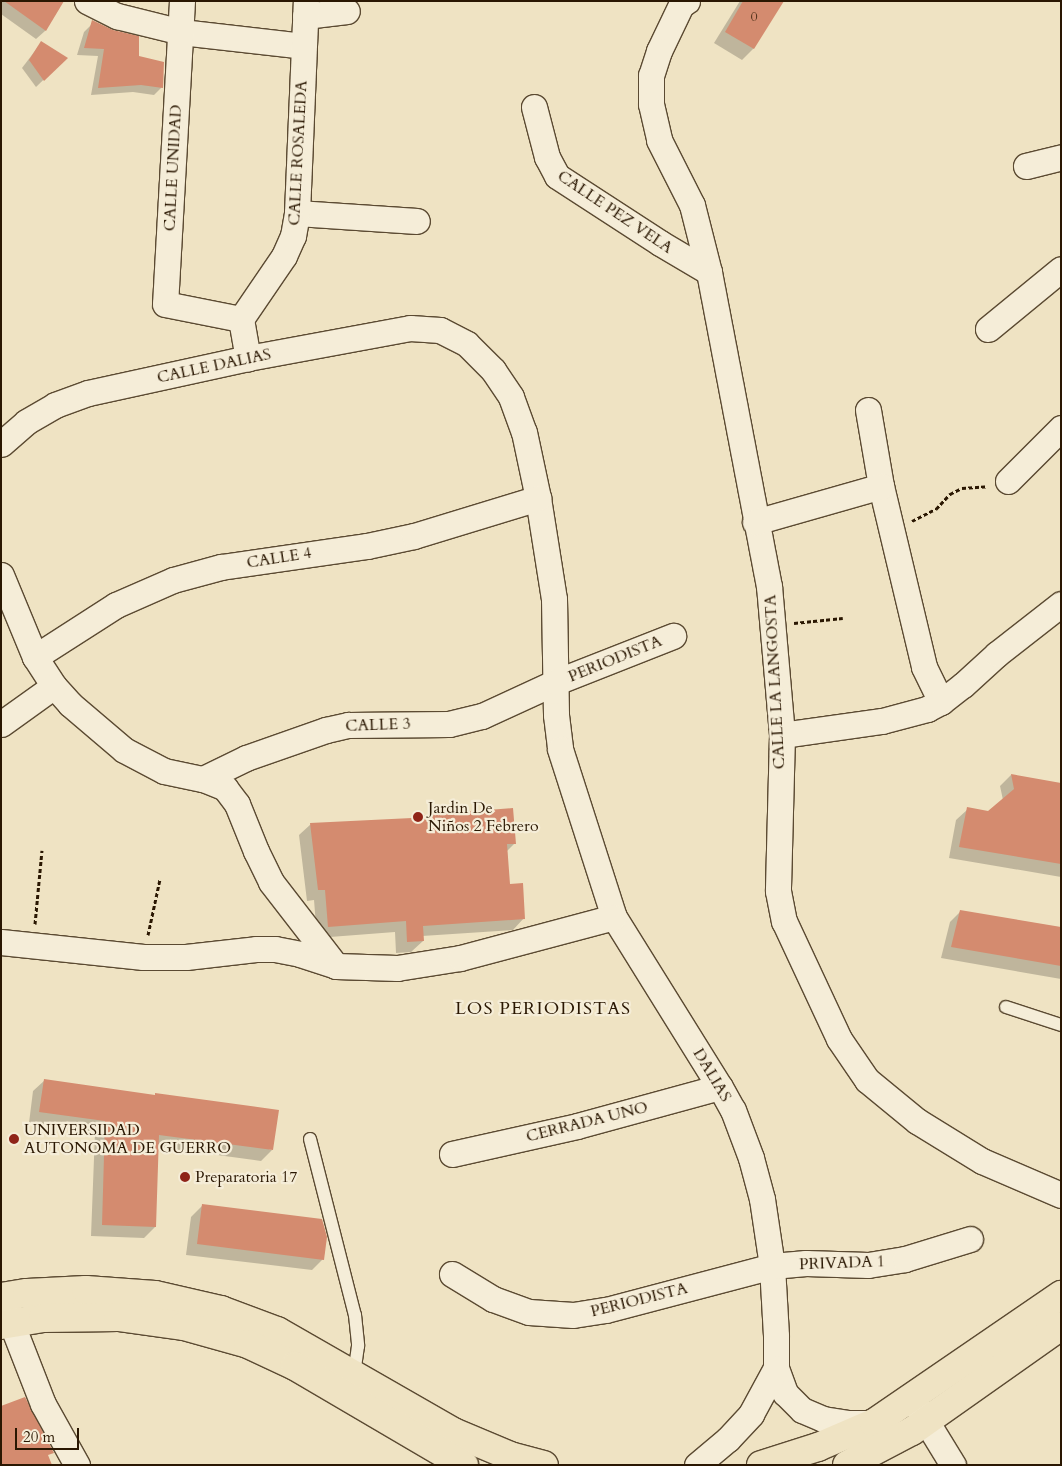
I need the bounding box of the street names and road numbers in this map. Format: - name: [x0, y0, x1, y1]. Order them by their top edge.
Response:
- street label: CALLE ROSALEDA: [285, 80, 311, 226]
- street label: CALLE UNIDAD: [160, 104, 186, 232]
- street label: CALLE PEZ VELA: [554, 166, 676, 258]
- street label: CALLE DALIAS: [155, 345, 273, 387]
- street label: CALLE 4: [245, 543, 313, 573]
- street label: CALLE LA LANGOSTA: [761, 594, 789, 770]
- street label: PERIODISTA: [565, 631, 665, 687]
- street label: CALLE 3: [345, 714, 411, 736]
- street label: DALIAS: [689, 1045, 735, 1105]
- street label: CERRADA UNO: [524, 1098, 650, 1146]
- street label: PRIVADA 1: [799, 1252, 885, 1274]
- street label: PERIODISTA: [589, 1279, 689, 1321]

